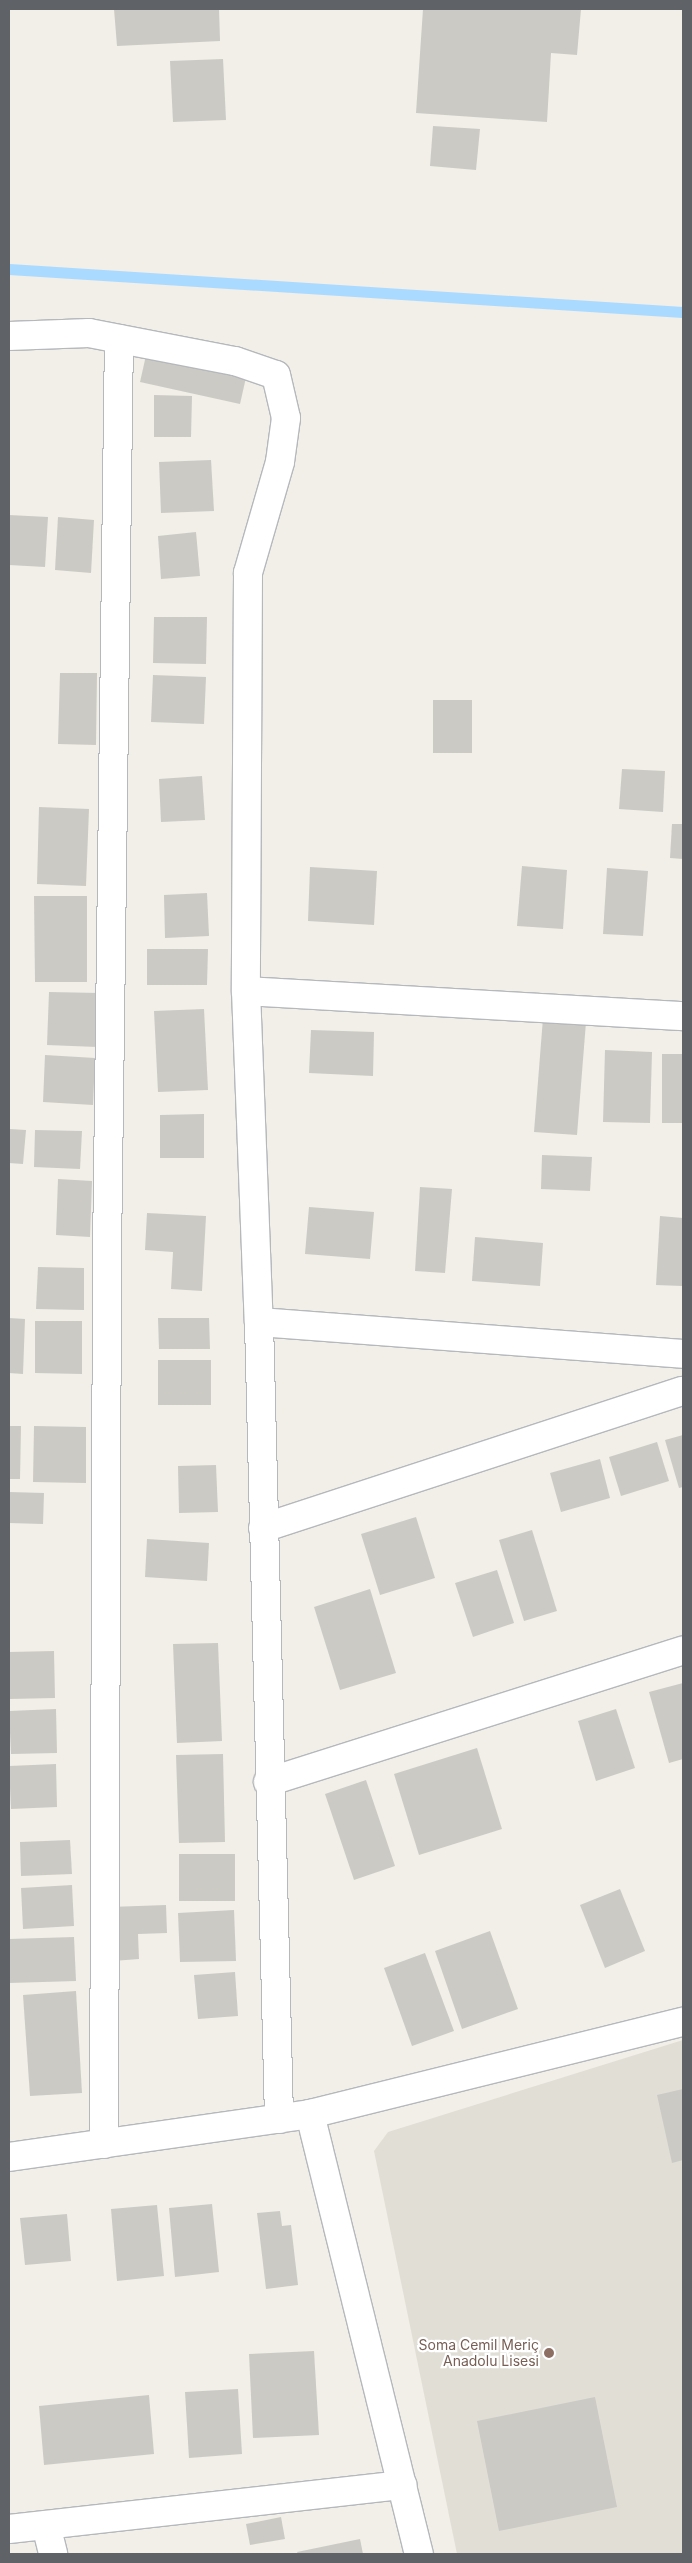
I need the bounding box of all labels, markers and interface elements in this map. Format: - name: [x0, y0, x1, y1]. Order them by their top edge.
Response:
- place label: Soma Cemil Meriç Anadolu Lisesi: [419, 2337, 539, 2370]
- marker: Soma Cemil Meriç Anadolu Lisesi: [543, 2347, 555, 2359]

